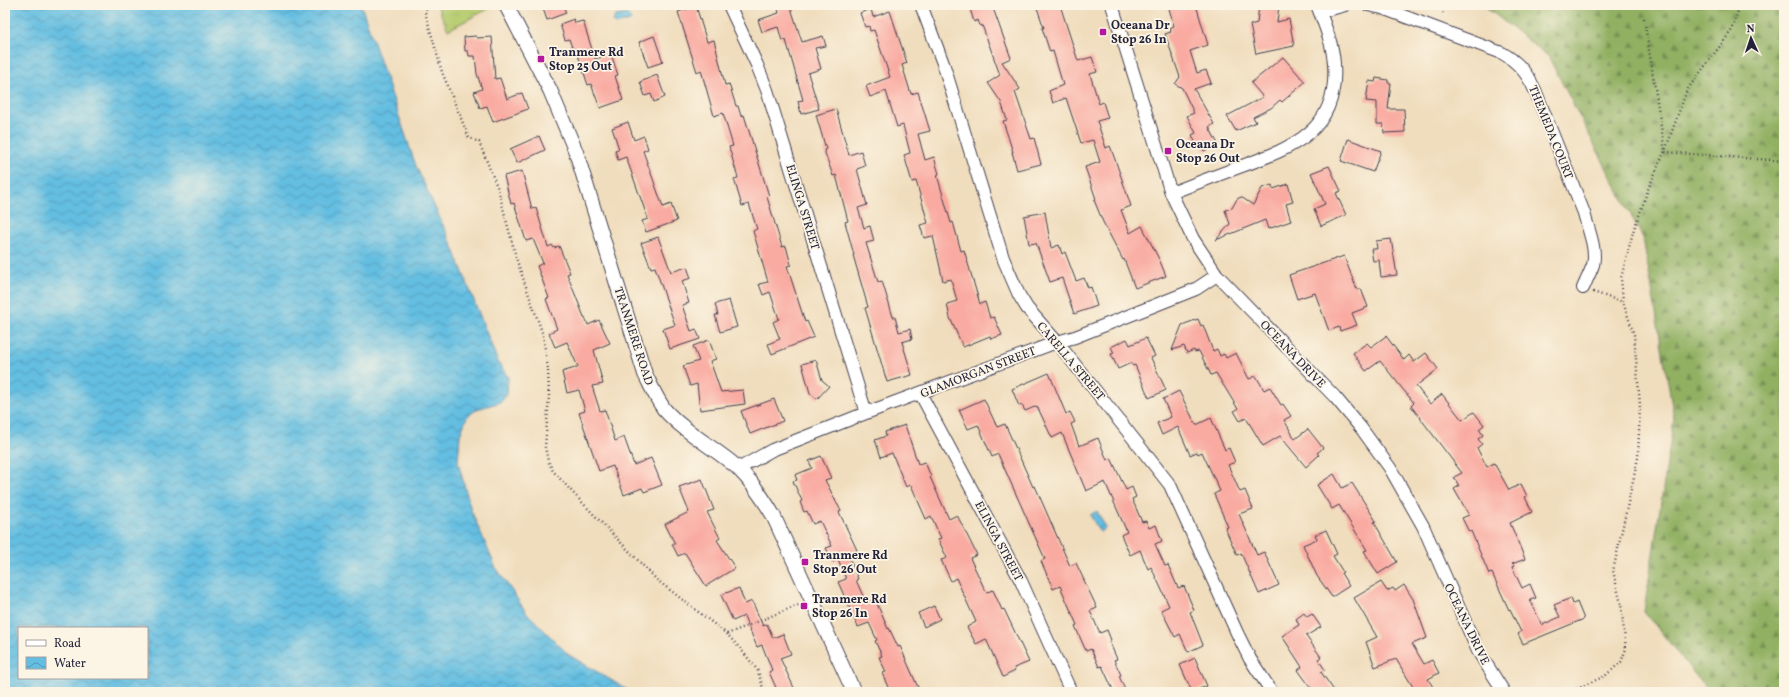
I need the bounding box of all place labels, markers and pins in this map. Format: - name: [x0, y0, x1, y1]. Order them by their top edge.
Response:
- place label: Oceana Dr Stop 26 In: [1111, 18, 1170, 48]
- marker: Oceana Dr Stop 26 In: [1098, 27, 1108, 37]
- place label: Tranmere Rd Stop 25 Out: [549, 45, 624, 75]
- marker: Tranmere Rd Stop 25 Out: [536, 54, 546, 64]
- place label: Oceana Dr Stop 26 Out: [1176, 137, 1240, 167]
- marker: Oceana Dr Stop 26 Out: [1163, 146, 1173, 156]
- place label: Tranmere Rd Stop 26 Out: [813, 548, 888, 578]
- marker: Tranmere Rd Stop 26 Out: [800, 557, 810, 567]
- place label: Tranmere Rd Stop 26 In: [812, 592, 887, 622]
- marker: Tranmere Rd Stop 26 In: [799, 601, 809, 611]

